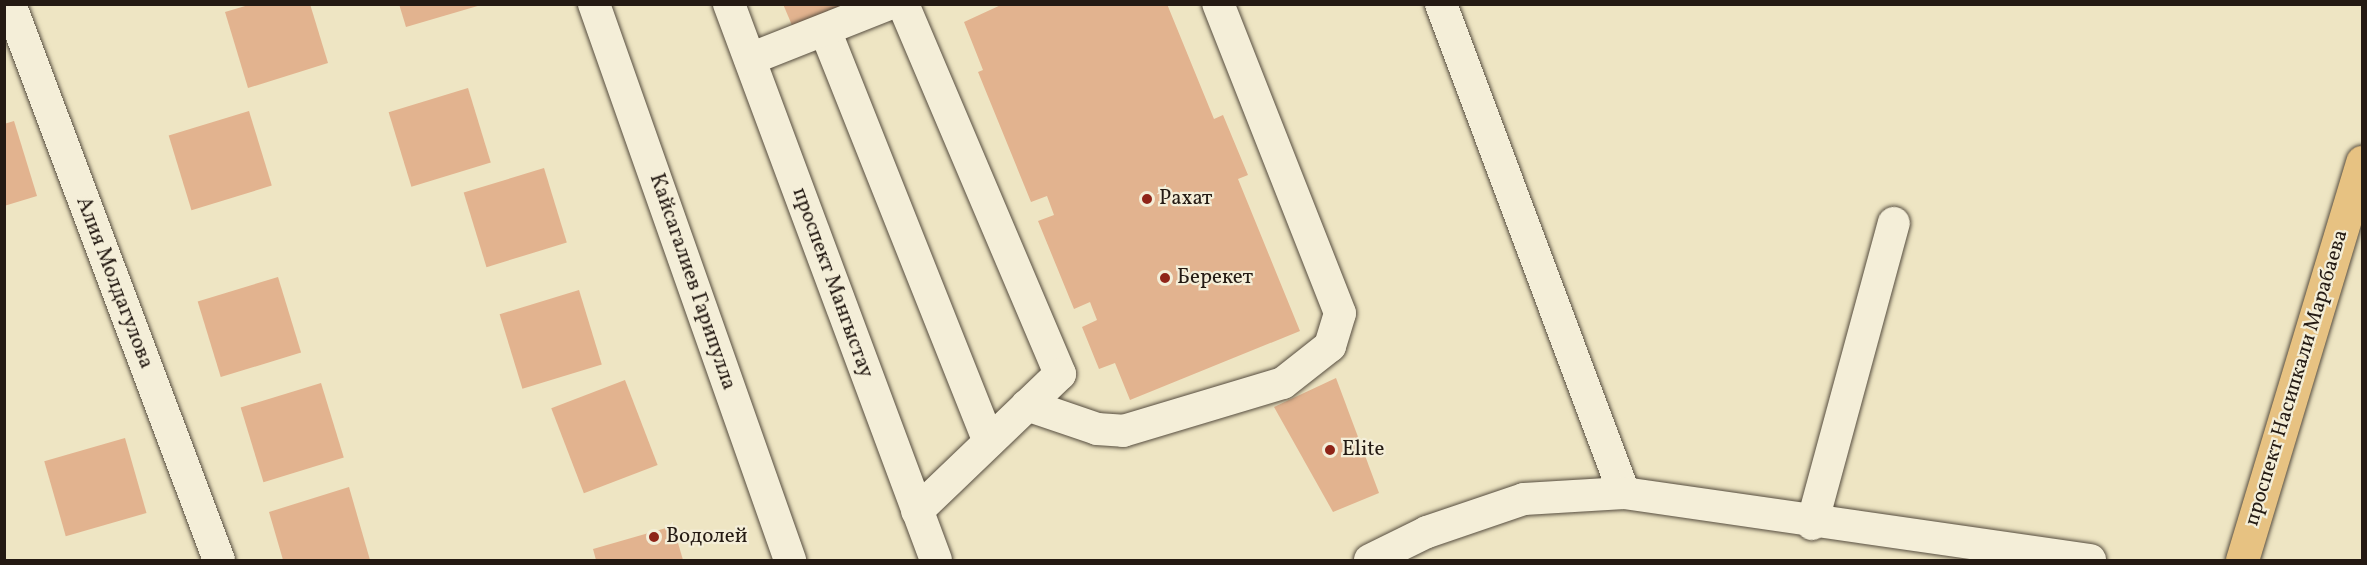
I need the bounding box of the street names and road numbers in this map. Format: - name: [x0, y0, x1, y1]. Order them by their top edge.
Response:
- street label: Кайсагалиев Гарипулла: [643, 170, 741, 394]
- street label: проспект Мангыстау: [786, 184, 878, 382]
- street label: Алия Молдагулова: [70, 194, 158, 372]
- street label: проспект Насипкали Марабаева: [2240, 227, 2354, 529]

